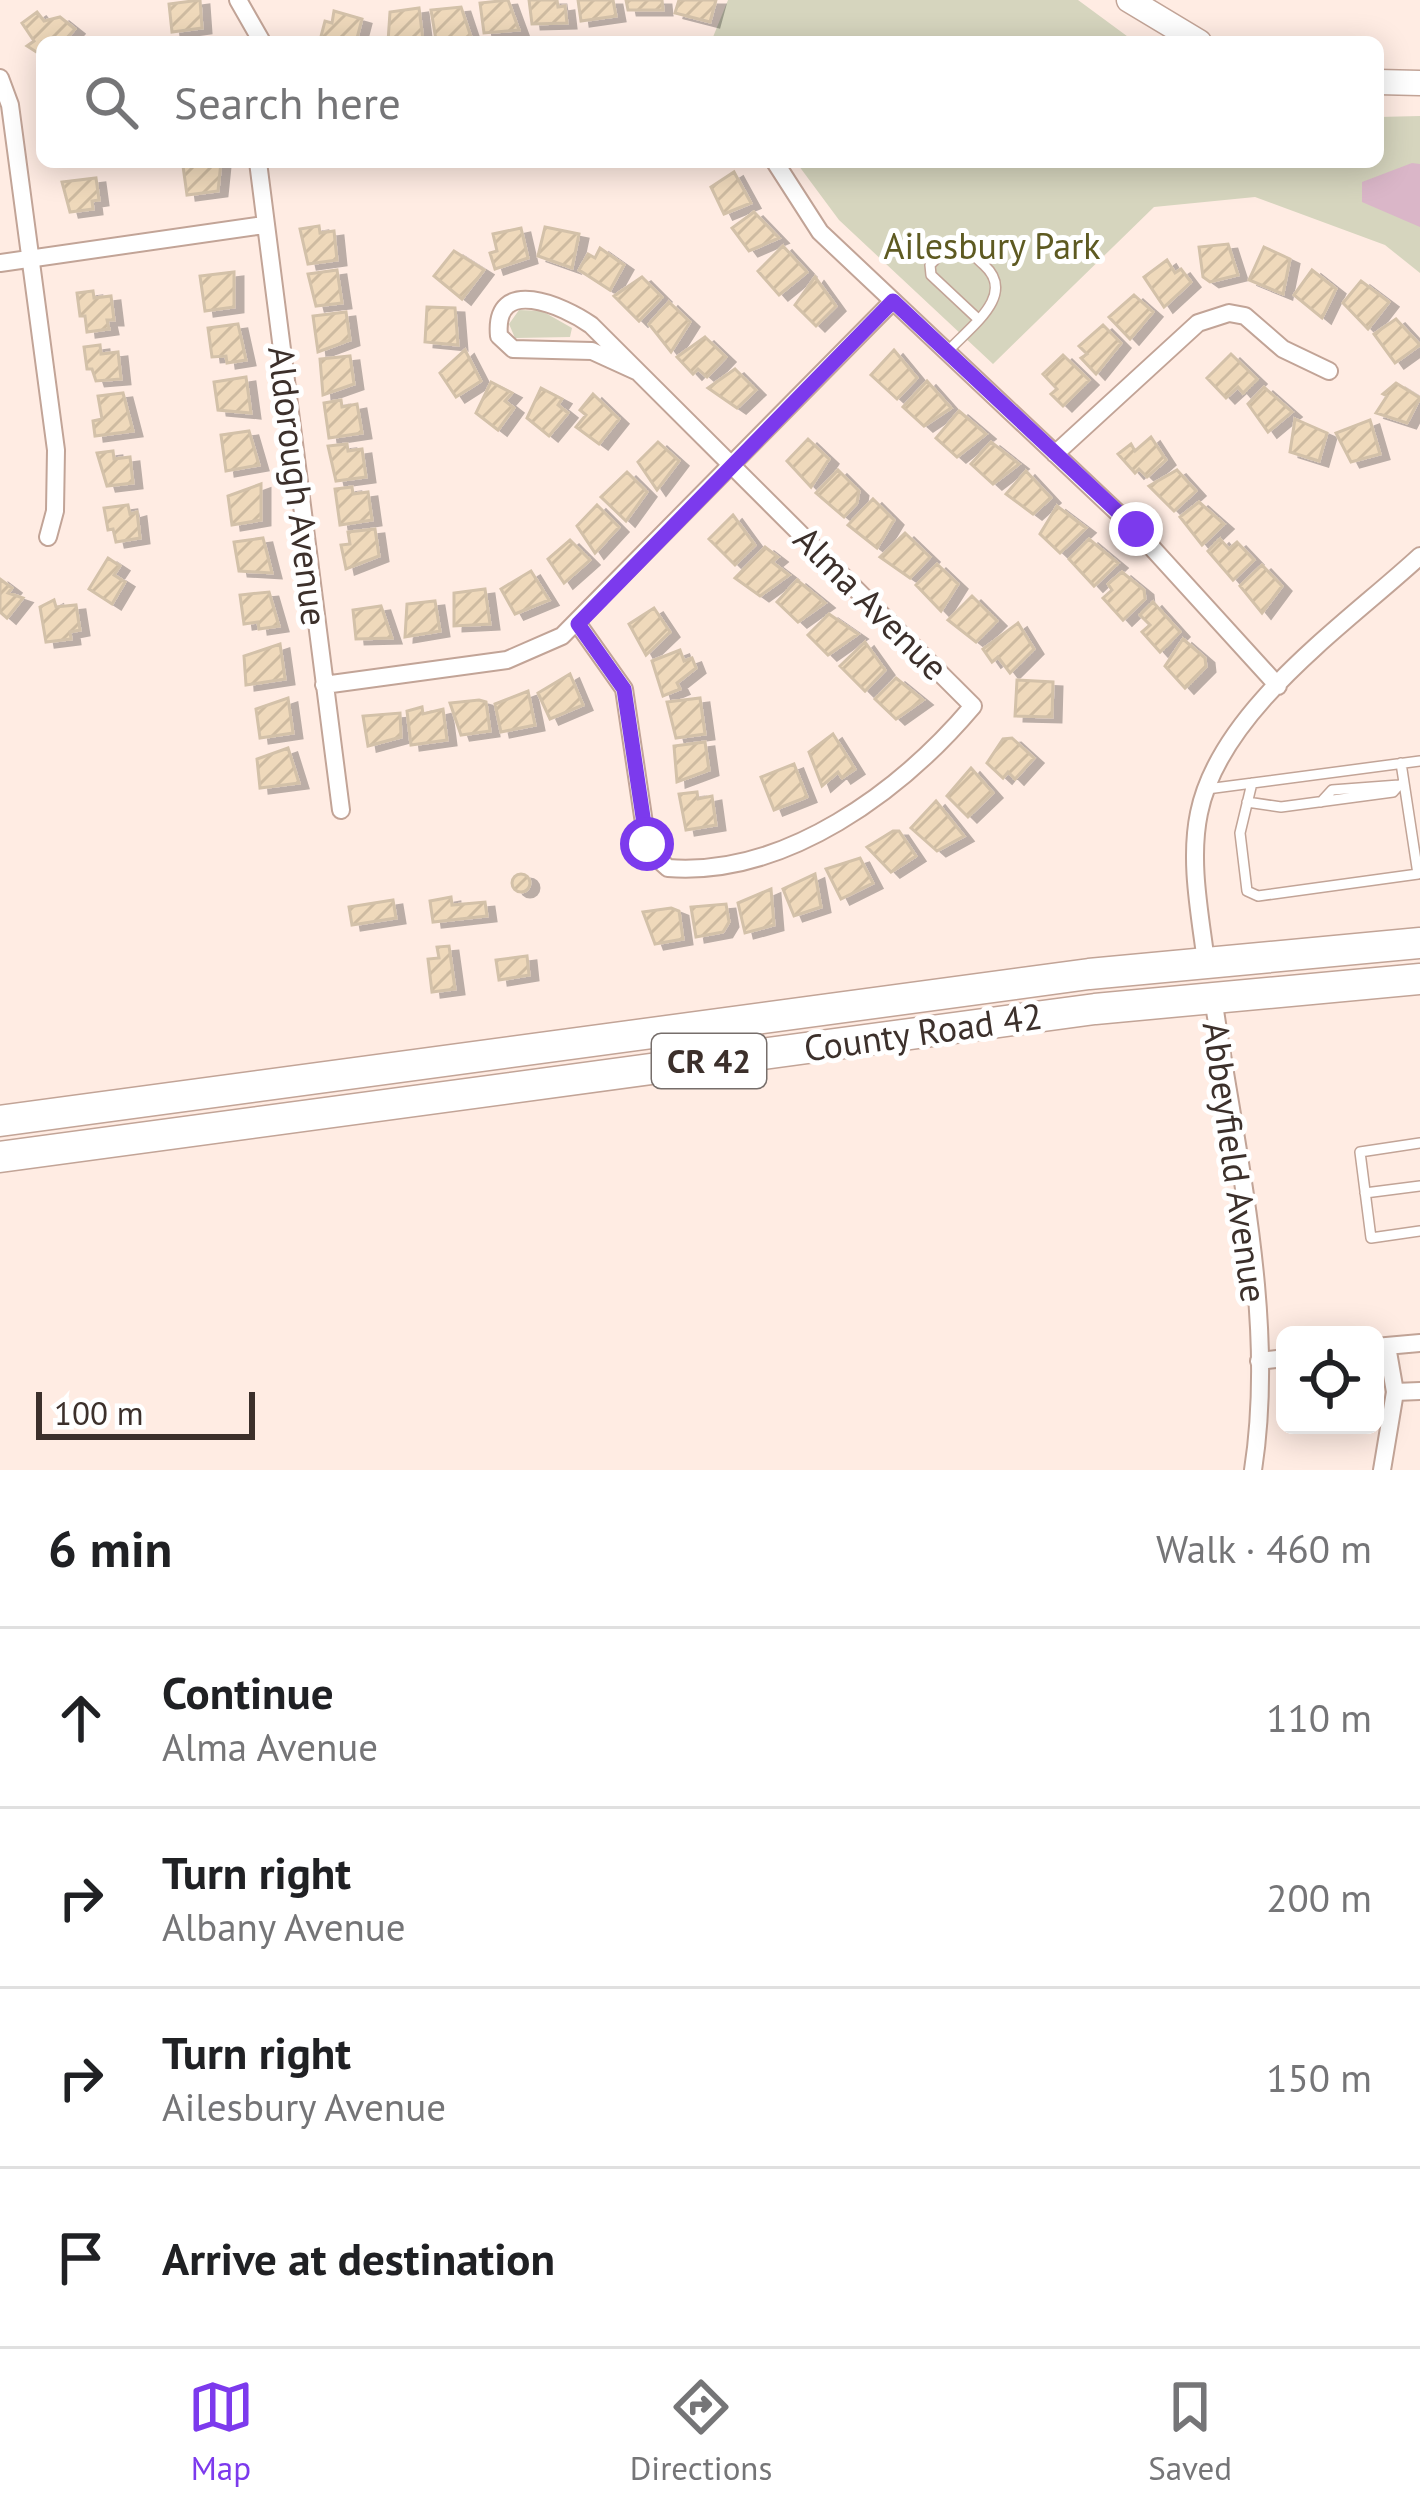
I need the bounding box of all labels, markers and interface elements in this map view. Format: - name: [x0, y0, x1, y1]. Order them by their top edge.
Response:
- search box: [36, 36, 1384, 168]
- icon: search: [78, 69, 144, 135]
- text: Search here: [174, 73, 401, 131]
- park label: Ailesbury Park: [883, 222, 1101, 269]
- street label: Aldorough Avenue: [258, 344, 339, 628]
- route end: [1109, 502, 1163, 556]
- street label: Alma Avenue: [784, 515, 959, 690]
- route start: [620, 817, 674, 871]
- street label: County Road 42: [801, 992, 1045, 1071]
- street label: Abbeyfield Avenue: [1193, 1019, 1278, 1305]
- road number: CR 42: [652, 1034, 766, 1088]
- map controls: [1276, 1326, 1384, 1434]
- button: locate: [1276, 1326, 1384, 1434]
- scale bar: [36, 1386, 255, 1439]
- text: 100 m: [54, 1391, 144, 1434]
- text: 6 min: [48, 1515, 172, 1581]
- text: Walk · 460 m: [1156, 1523, 1372, 1574]
- text: Continue: [162, 1663, 334, 1721]
- icon: ahead: [48, 1685, 114, 1751]
- text: 110 m: [1266, 1692, 1372, 1743]
- text: Alma Avenue: [162, 1721, 378, 1772]
- text: Turn right: [162, 1843, 351, 1901]
- icon: right: [48, 1865, 114, 1931]
- text: 200 m: [1266, 1872, 1372, 1923]
- text: Albany Avenue: [162, 1901, 406, 1952]
- text: Turn right: [162, 2023, 351, 2081]
- icon: right: [48, 2045, 114, 2111]
- text: 150 m: [1266, 2052, 1372, 2103]
- text: Ailesbury Avenue: [162, 2081, 446, 2132]
- icon: arrive: [48, 2225, 114, 2291]
- text: Arrive at destination: [162, 2229, 555, 2287]
- tab: Map: [188, 2374, 254, 2489]
- tab: Directions: [630, 2374, 772, 2489]
- tab: Saved: [1148, 2374, 1232, 2489]

